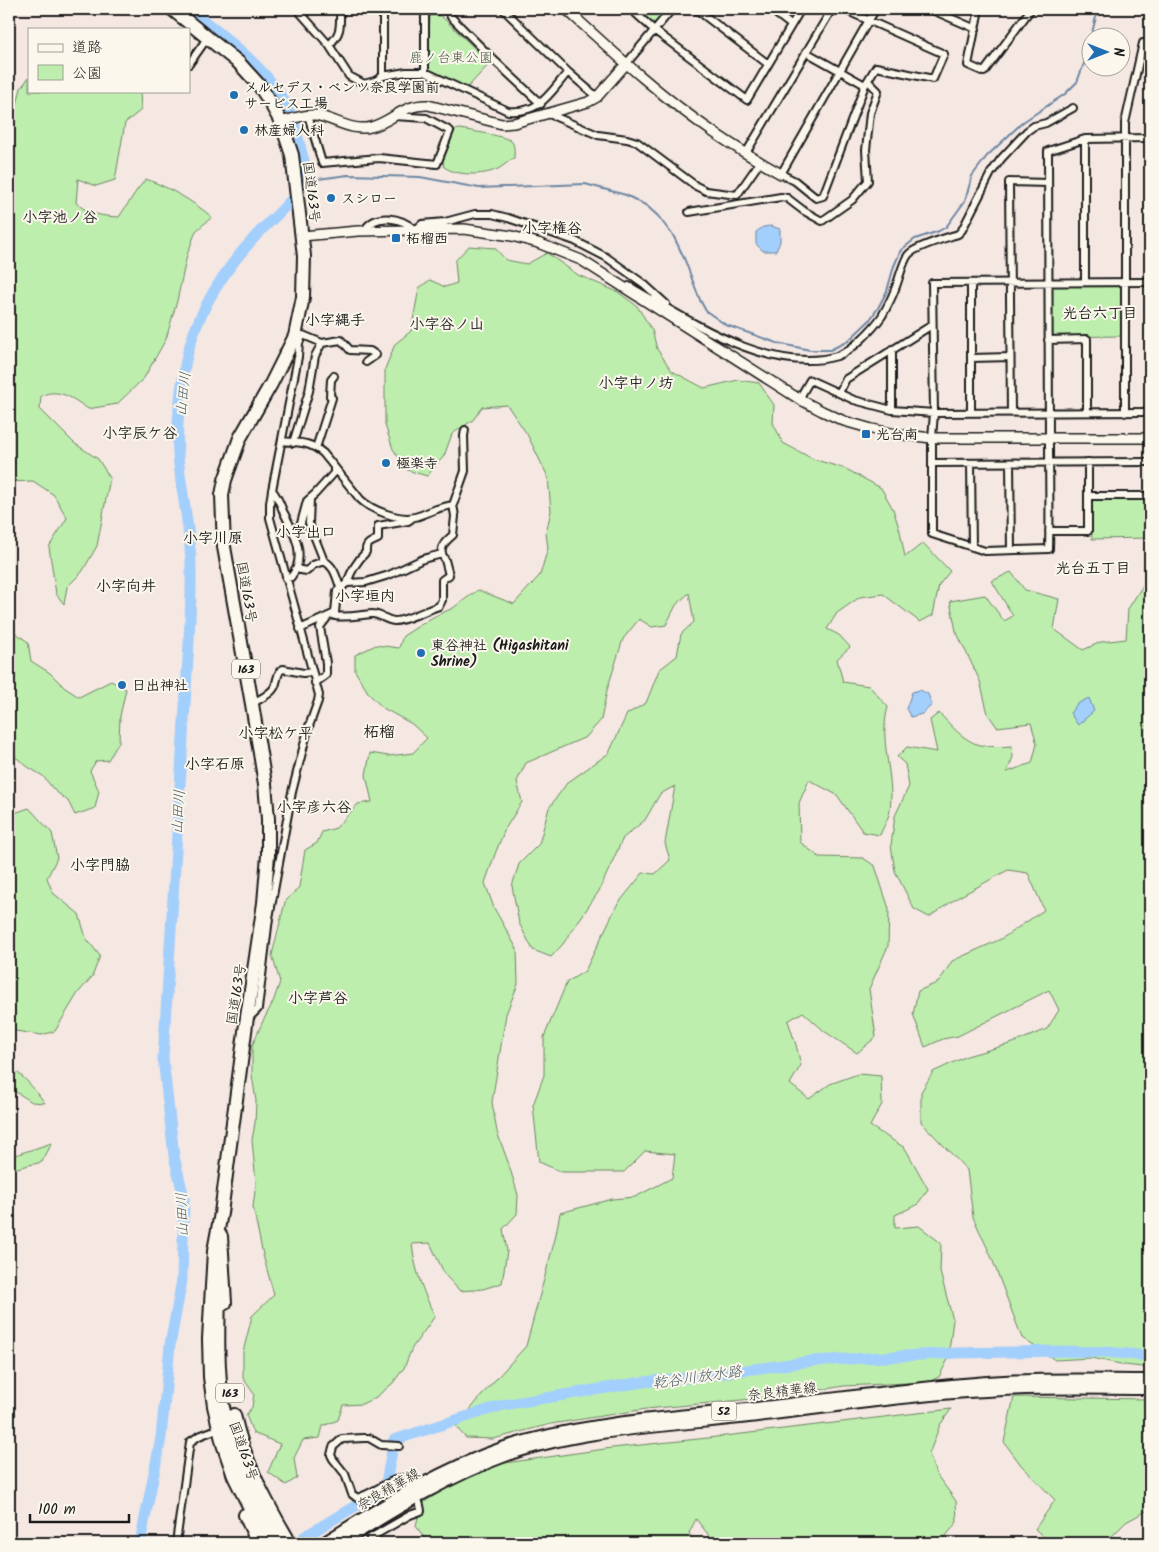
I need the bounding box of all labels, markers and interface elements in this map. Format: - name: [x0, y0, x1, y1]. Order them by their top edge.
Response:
- legend: [28, 28, 190, 92]
- north arrow: [1082, 28, 1132, 78]
- text: 道路: [72, 36, 102, 60]
- park label: 鹿ノ台東公園: [409, 47, 493, 69]
- text: N: [1107, 48, 1129, 57]
- text: 公園: [72, 62, 102, 86]
- place label: メルセデス・ベンツ奈良学園前 サービス工場: [244, 77, 439, 115]
- marker: メルセデス・ベンツ奈良学園前 サービス工場: [228, 89, 240, 101]
- place label: 林産婦人科: [254, 120, 325, 142]
- marker: 林産婦人科: [238, 124, 250, 136]
- street label: 国道163号: [296, 160, 326, 224]
- place label: スシロー: [341, 188, 397, 210]
- marker: スシロー: [325, 192, 337, 204]
- district label: 小字池ノ谷: [22, 206, 98, 230]
- district label: 小字権谷: [522, 217, 582, 241]
- place label: 柘榴西: [406, 228, 448, 250]
- marker: 柘榴西: [390, 232, 402, 244]
- district label: 光台六丁目: [1062, 302, 1138, 326]
- district label: 小字縄手: [305, 309, 365, 333]
- district label: 小字谷ノ山: [409, 313, 485, 337]
- water label: 山田川: [170, 370, 198, 418]
- district label: 小字中ノ坊: [598, 372, 674, 396]
- district label: 小字辰ケ谷: [102, 422, 178, 446]
- place label: 光台南: [876, 424, 918, 446]
- marker: 光台南: [860, 428, 872, 440]
- place label: 極楽寺: [396, 453, 438, 475]
- marker: 極楽寺: [380, 457, 392, 469]
- district label: 小字出口: [276, 521, 336, 545]
- district label: 小字川原: [183, 527, 243, 551]
- district label: 光台五丁目: [1055, 557, 1131, 581]
- street label: 国道163号: [230, 560, 262, 625]
- district label: 小字向井: [96, 575, 156, 599]
- district label: 小字垣内: [335, 585, 395, 609]
- place label: 東谷神社 (Higashitani Shrine): [431, 635, 569, 673]
- marker: 東谷神社 (Higashitani Shrine): [415, 647, 427, 659]
- road number: 163: [232, 660, 260, 679]
- place label: 日出神社: [132, 675, 188, 697]
- marker: 日出神社: [116, 679, 128, 691]
- district label: 柘榴: [363, 720, 395, 745]
- district label: 小字松ケ平: [238, 722, 314, 746]
- district label: 小字石原: [185, 753, 245, 777]
- water label: 山田川: [166, 789, 192, 835]
- district label: 小字彦六谷: [276, 796, 352, 820]
- district label: 小字門脇: [70, 854, 130, 878]
- street label: 国道163号: [221, 962, 253, 1027]
- district label: 小字芦谷: [288, 987, 348, 1011]
- water label: 山田川: [170, 1192, 196, 1238]
- water label: 乾谷川放水路: [651, 1360, 744, 1396]
- street label: 奈良精華線: [746, 1377, 818, 1407]
- road number: 163: [216, 1384, 244, 1402]
- road number: 52: [712, 1402, 736, 1420]
- street label: 国道163号: [223, 1418, 264, 1484]
- street label: 奈良精華線: [353, 1463, 424, 1517]
- scale bar: [30, 1492, 129, 1524]
- text: 100 m: [38, 1498, 76, 1522]

